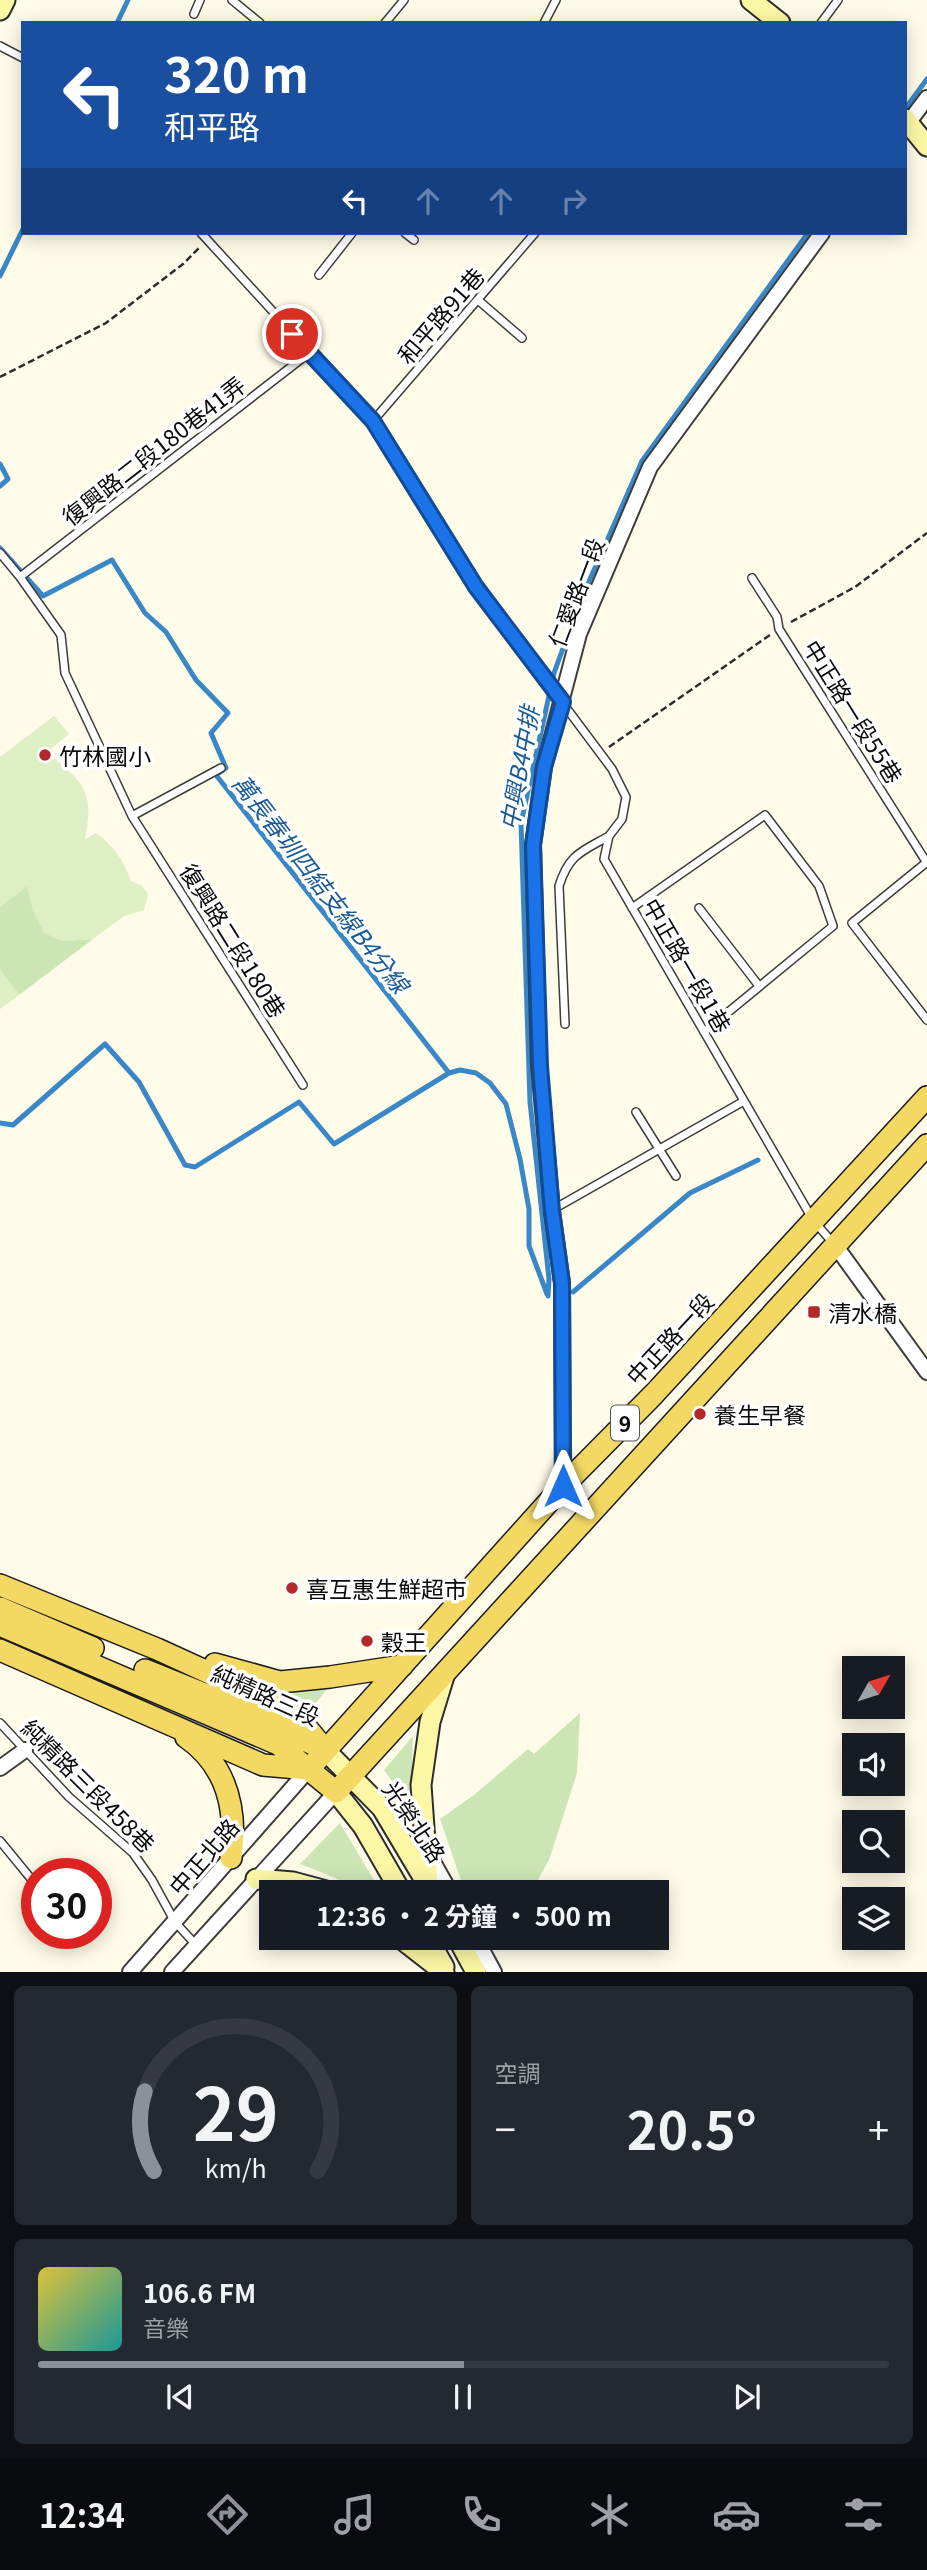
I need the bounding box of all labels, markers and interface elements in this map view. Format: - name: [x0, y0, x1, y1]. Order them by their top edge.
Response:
- text: 320 m: [164, 36, 309, 107]
- icon: left: [49, 49, 140, 140]
- text: 和平路: [164, 102, 260, 148]
- icon: left: [336, 182, 374, 220]
- icon: ahead: [409, 182, 447, 220]
- icon: ahead: [482, 182, 520, 220]
- icon: right: [555, 182, 593, 220]
- street label: 和平路91巷: [389, 259, 491, 371]
- pin: [262, 304, 322, 364]
- icon: arrive: [273, 315, 311, 353]
- street label: 復興路二段180巷41弄: [54, 367, 252, 533]
- street label: 仁愛路一段: [539, 532, 611, 652]
- street label: 中正路一段55巷: [796, 633, 912, 789]
- water label: 中興B4中排: [490, 700, 547, 833]
- place label: 竹林國小: [59, 738, 151, 772]
- marker: 竹林國小: [37, 747, 53, 763]
- water label: 萬長春圳四結支線B4分線: [225, 766, 420, 1002]
- street label: 復興路二段180巷: [173, 856, 295, 1024]
- street label: 中正路一段1巷: [636, 891, 740, 1039]
- street label: 中正路一段: [617, 1284, 721, 1392]
- place label: 清水橋: [828, 1295, 897, 1329]
- marker: 清水橋: [806, 1304, 822, 1320]
- place label: 養生早餐: [714, 1397, 806, 1431]
- road number: 9: [611, 1406, 639, 1440]
- marker: 養生早餐: [692, 1406, 708, 1422]
- position arrow: [526, 1449, 600, 1523]
- place label: 喜互惠生鮮超市: [306, 1571, 467, 1605]
- marker: 喜互惠生鮮超市: [284, 1580, 300, 1596]
- place label: 穀王: [381, 1624, 427, 1658]
- marker: 穀王: [359, 1633, 375, 1649]
- street label: 純精路三段: [207, 1655, 325, 1733]
- north arrow: [842, 1656, 905, 1718]
- map controls: [842, 1656, 905, 1950]
- street label: 純精路三段458巷: [15, 1711, 163, 1859]
- button: sound: [842, 1733, 905, 1796]
- street label: 光榮北路: [375, 1773, 455, 1869]
- street label: 中正北路: [160, 1810, 246, 1902]
- button: search: [842, 1810, 905, 1873]
- speed limit sign: 30: [21, 1858, 112, 1949]
- button: layers: [842, 1887, 905, 1950]
- text: 12:36 · 2 分鐘 · 500 m: [316, 1896, 612, 1933]
- text: 空調: [495, 2055, 541, 2089]
- text: 29: [192, 2058, 278, 2163]
- text: 20.5°: [627, 2090, 757, 2165]
- text: −: [495, 2100, 516, 2155]
- text: +: [868, 2100, 889, 2155]
- text: km/h: [204, 2149, 266, 2185]
- text: 106.6 FM: [143, 2273, 256, 2310]
- text: 音樂: [143, 2310, 189, 2344]
- icon: previous: [161, 2378, 199, 2416]
- icon: pause: [444, 2378, 482, 2416]
- icon: next: [728, 2378, 766, 2416]
- icon: directions: [203, 2490, 252, 2539]
- icon: music: [330, 2490, 379, 2539]
- icon: phone: [457, 2490, 506, 2539]
- icon: climate: [585, 2490, 634, 2539]
- icon: car: [712, 2490, 761, 2539]
- icon: filters: [839, 2490, 888, 2539]
- text: 12:34: [39, 2491, 125, 2537]

